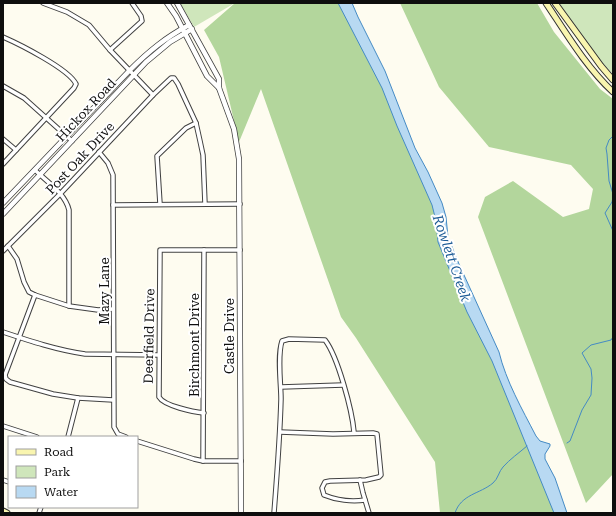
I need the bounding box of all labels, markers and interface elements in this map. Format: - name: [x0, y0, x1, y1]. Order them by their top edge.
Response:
- street label: Hickox Road: [53, 75, 119, 145]
- street label: Post Oak Drive: [43, 119, 117, 197]
- water label: Rowlett Creek: [429, 212, 474, 304]
- street label: Mazy Lane: [97, 257, 112, 325]
- street label: Deerfield Drive: [141, 288, 157, 384]
- street label: Birchmont Drive: [187, 293, 202, 397]
- street label: Castle Drive: [222, 298, 237, 374]
- legend: [8, 436, 138, 508]
- text: Road: [44, 445, 74, 459]
- text: Park: [44, 465, 71, 479]
- text: Water: [44, 485, 78, 499]

